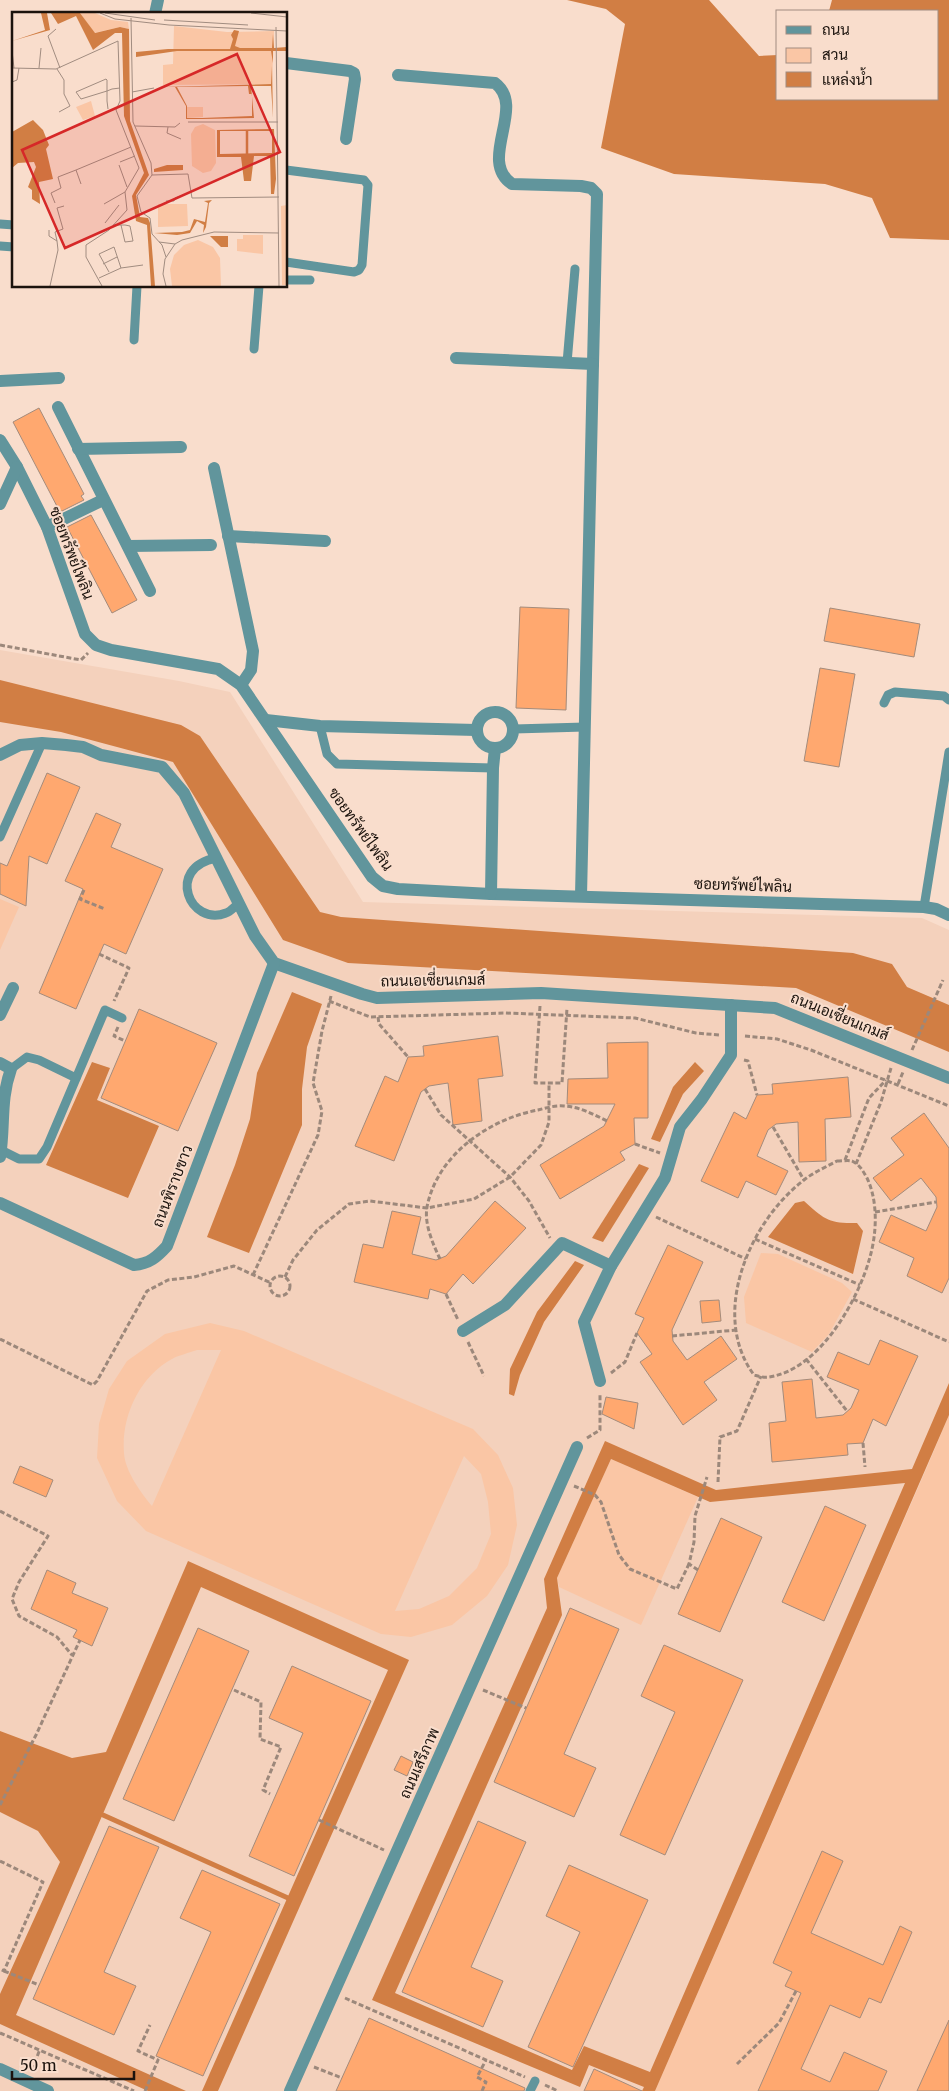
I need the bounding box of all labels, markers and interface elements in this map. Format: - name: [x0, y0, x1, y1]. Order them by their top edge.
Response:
- legend: [776, 10, 939, 100]
- inset map: [12, 12, 288, 288]
- text: ถนน: [822, 20, 850, 39]
- text: สวน: [822, 45, 848, 64]
- text: แหล่งน้ำ: [822, 67, 873, 89]
- street label: ซอยทรัพย์ไพลิน: [46, 504, 98, 602]
- street label: ซอยทรัพย์ไพลิน: [325, 784, 397, 874]
- street label: ซอยทรัพย์ไพลิน: [694, 874, 792, 896]
- street label: ถนนเอเซี่ยนเกมส์: [380, 965, 485, 990]
- street label: ถนนเอเซี่ยนเกมส์: [788, 983, 894, 1044]
- street label: ถนนพิราบขาว: [148, 1142, 196, 1230]
- street label: ถนนเสรีภาพ: [395, 1725, 443, 1801]
- scale bar: [12, 2048, 135, 2080]
- text: 50 m: [20, 2056, 57, 2075]

